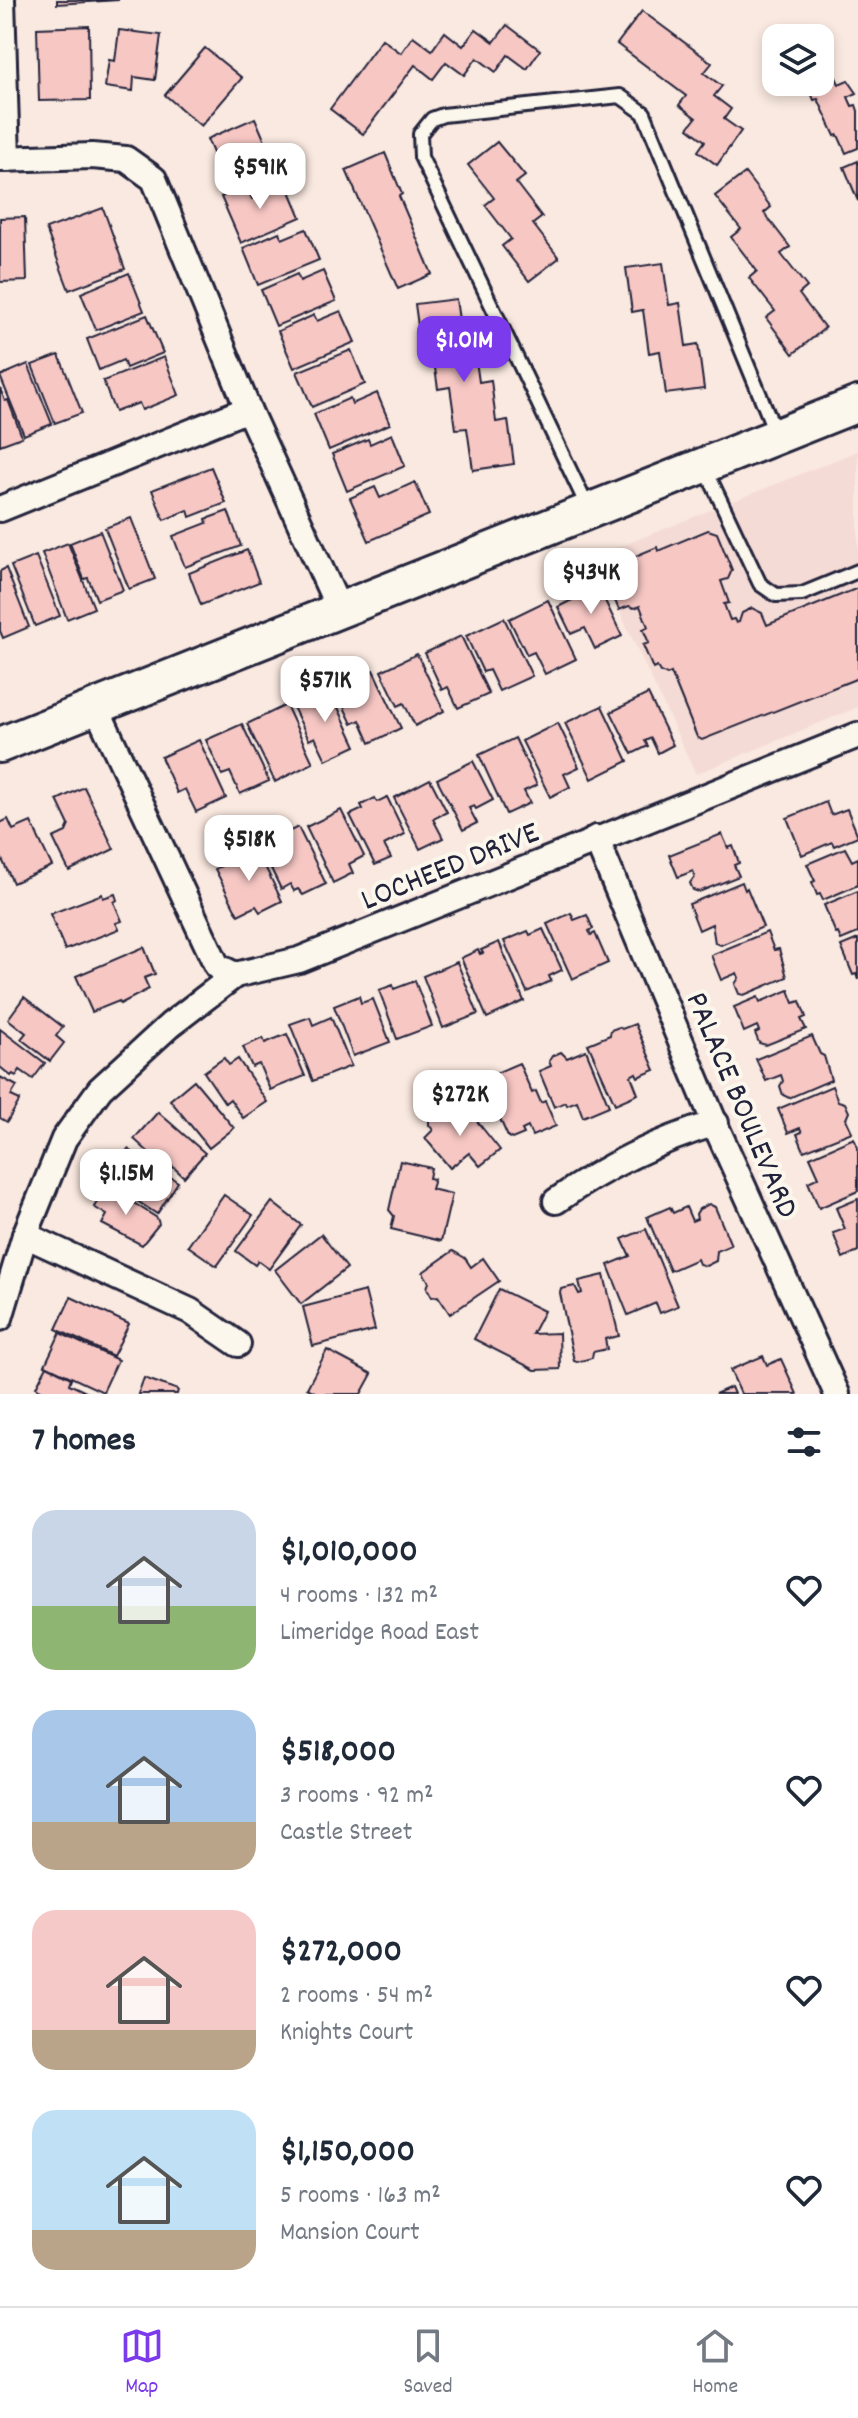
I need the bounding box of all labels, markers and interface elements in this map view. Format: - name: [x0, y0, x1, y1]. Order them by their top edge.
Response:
- map controls: [762, 24, 834, 96]
- button: layers: [762, 24, 834, 96]
- pin: $591K: [204, 143, 316, 211]
- text: $591K: [233, 150, 287, 187]
- pin: $1.01M: [399, 316, 529, 384]
- text: $1.01M: [435, 323, 493, 360]
- pin: $434K: [535, 548, 647, 616]
- text: $434K: [562, 555, 620, 592]
- pin: $571K: [269, 656, 381, 724]
- text: $571K: [299, 663, 351, 700]
- street label: LOCHEED DRIVE: [355, 812, 547, 925]
- pin: $518K: [193, 815, 305, 883]
- text: $518K: [222, 822, 276, 859]
- street label: PALACE BOULEVARD: [671, 986, 808, 1226]
- pin: $272K: [404, 1070, 516, 1138]
- text: $272K: [431, 1077, 489, 1114]
- pin: $1.15M: [61, 1149, 191, 1217]
- text: $1.15M: [98, 1156, 154, 1193]
- text: 7 homes: [32, 1418, 136, 1467]
- icon: filters: [782, 1420, 826, 1464]
- text: $1,010,000: [280, 1529, 418, 1578]
- icon: home: [96, 1542, 192, 1638]
- icon: heart: [782, 1568, 826, 1612]
- text: 4 rooms · 132 m²: [280, 1578, 438, 1615]
- text: Limeridge Road East: [280, 1615, 479, 1652]
- text: $518,000: [280, 1729, 396, 1778]
- icon: home: [96, 1742, 192, 1838]
- icon: heart: [782, 1768, 826, 1812]
- text: 3 rooms · 92 m²: [280, 1778, 434, 1815]
- text: Castle Street: [280, 1815, 412, 1852]
- text: $272,000: [280, 1929, 402, 1978]
- icon: home: [96, 1942, 192, 2038]
- icon: heart: [782, 1968, 826, 2012]
- text: 2 rooms · 54 m²: [280, 1978, 433, 2015]
- text: Knights Court: [280, 2015, 413, 2052]
- text: $1,150,000: [280, 2129, 415, 2178]
- icon: home: [96, 2142, 192, 2238]
- icon: heart: [782, 2168, 826, 2212]
- text: 5 rooms · 163 m²: [280, 2178, 441, 2215]
- text: Mansion Court: [280, 2215, 420, 2252]
- tab: Map: [120, 2324, 164, 2403]
- tab: Saved: [403, 2324, 453, 2403]
- tab: Home: [692, 2324, 738, 2403]

